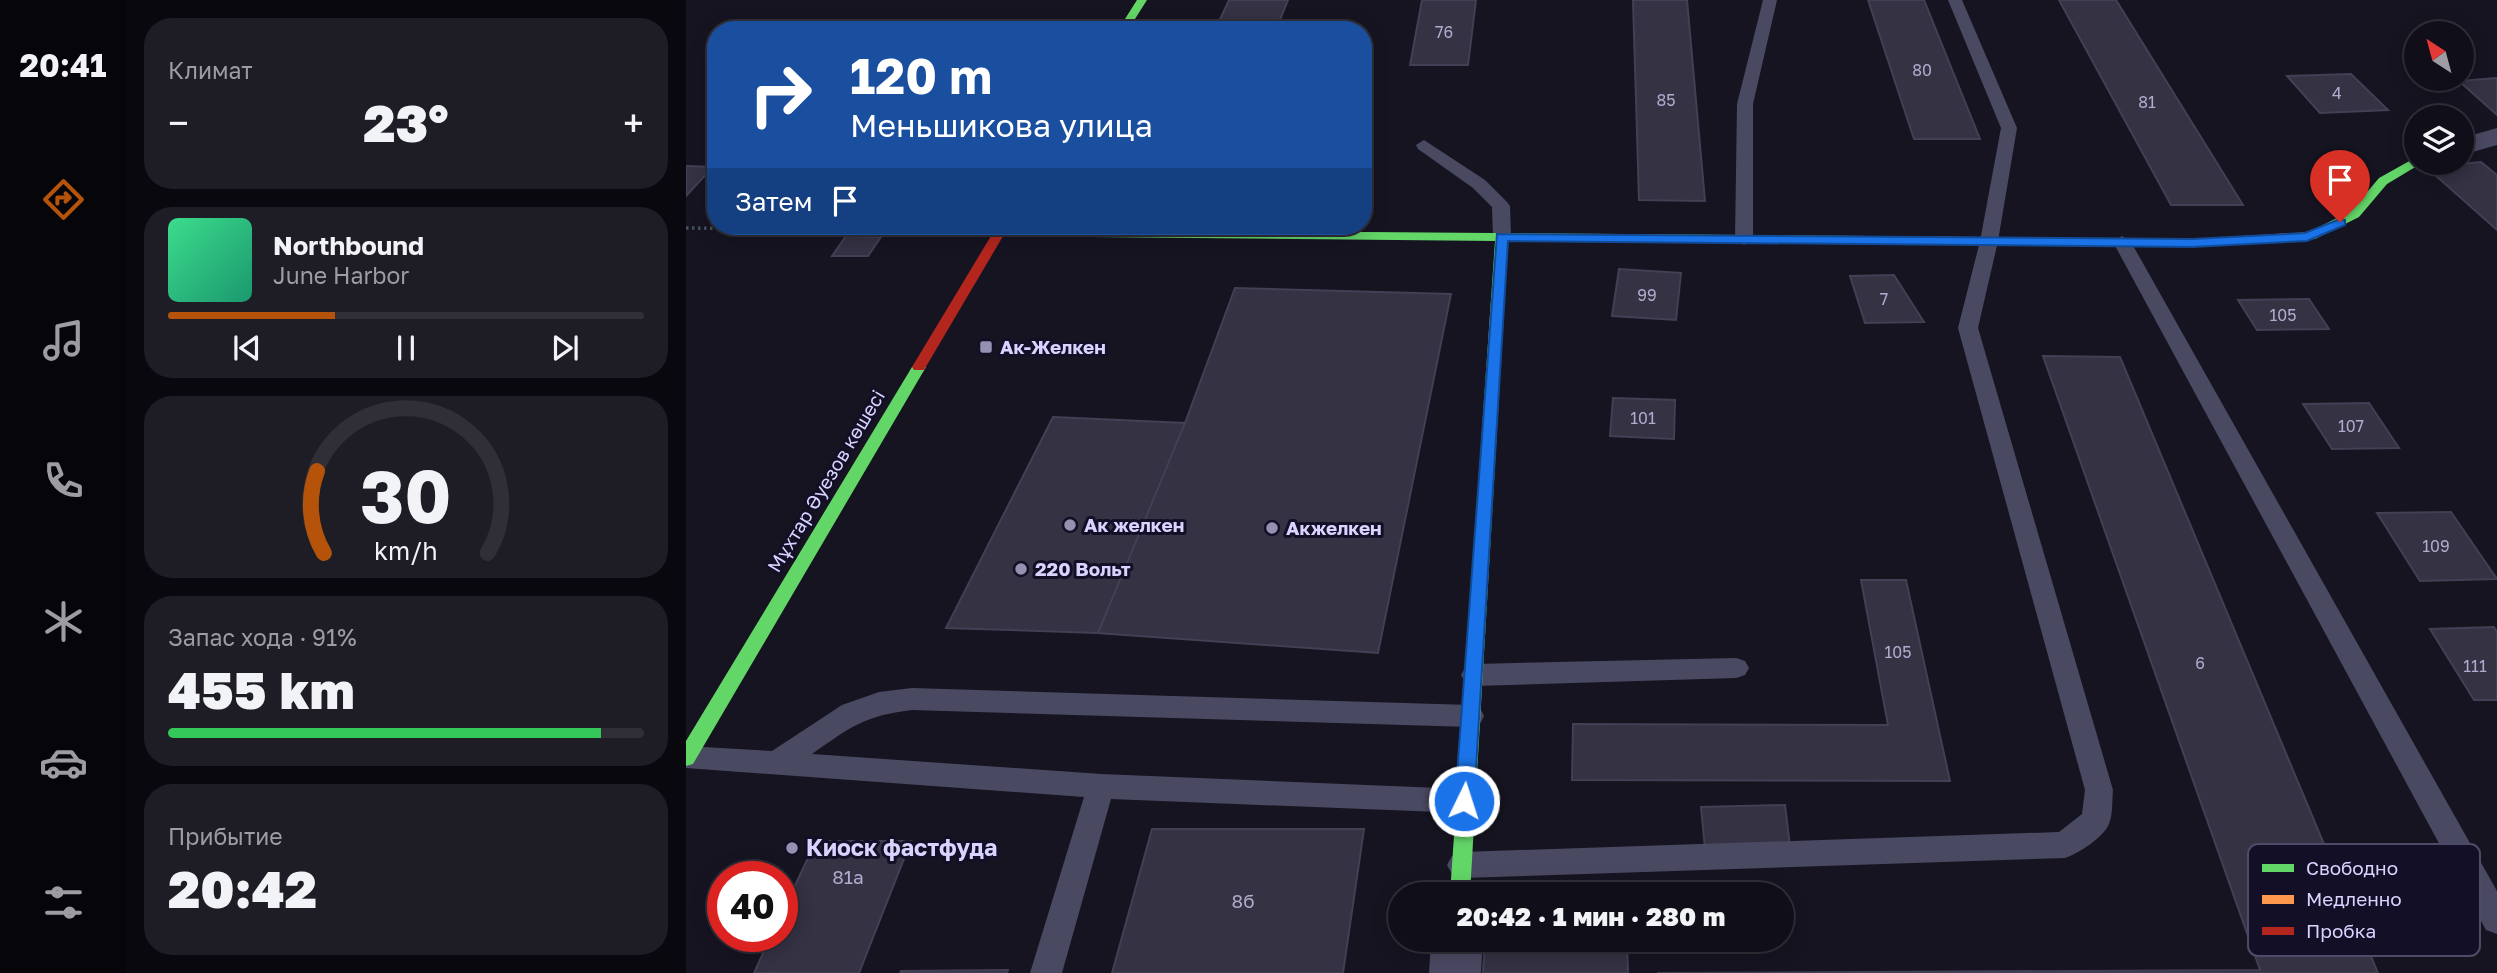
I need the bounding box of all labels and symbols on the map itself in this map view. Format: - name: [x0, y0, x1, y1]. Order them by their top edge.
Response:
- north arrow: [2404, 21, 2474, 91]
- house number: 76: [1435, 22, 1453, 42]
- house number: 80: [1912, 60, 1932, 80]
- house number: 4: [2332, 83, 2342, 103]
- house number: 85: [1656, 90, 1676, 110]
- house number: 81: [2138, 92, 2156, 112]
- pin: [2310, 150, 2370, 222]
- house number: 99: [1637, 285, 1657, 305]
- house number: 7: [1880, 289, 1888, 309]
- house number: 105: [2270, 305, 2296, 325]
- place label: Ак-Желкен: [1000, 335, 1106, 358]
- marker: Ак-Желкен: [978, 339, 994, 355]
- street label: Мұхтар Әуезов көшесі: [762, 385, 889, 576]
- house number: 101: [1630, 408, 1656, 428]
- house number: 107: [2338, 416, 2364, 436]
- place label: Ак желкен: [1084, 513, 1184, 536]
- place label: Акжелкен: [1286, 516, 1382, 539]
- marker: Ак желкен: [1062, 517, 1078, 533]
- marker: Акжелкен: [1264, 520, 1280, 536]
- house number: 109: [2422, 536, 2450, 556]
- place label: 220 Вольт: [1035, 557, 1131, 580]
- marker: 220 Вольт: [1013, 561, 1029, 577]
- house number: 105: [1885, 642, 1911, 662]
- house number: 6: [2195, 653, 2205, 673]
- house number: 111: [2463, 656, 2487, 676]
- position arrow: [1427, 764, 1501, 838]
- place label: Киоск фастфуда: [806, 833, 997, 861]
- marker: Киоск фастфуда: [784, 840, 800, 856]
- legend: [2248, 844, 2480, 956]
- text: Свободно: [2306, 856, 2398, 879]
- speed limit sign: 40: [707, 861, 798, 952]
- house number: 81а: [832, 865, 864, 888]
- text: Медленно: [2306, 887, 2402, 910]
- house number: 8б: [1232, 889, 1254, 912]
- text: Пробка: [2306, 919, 2376, 942]

